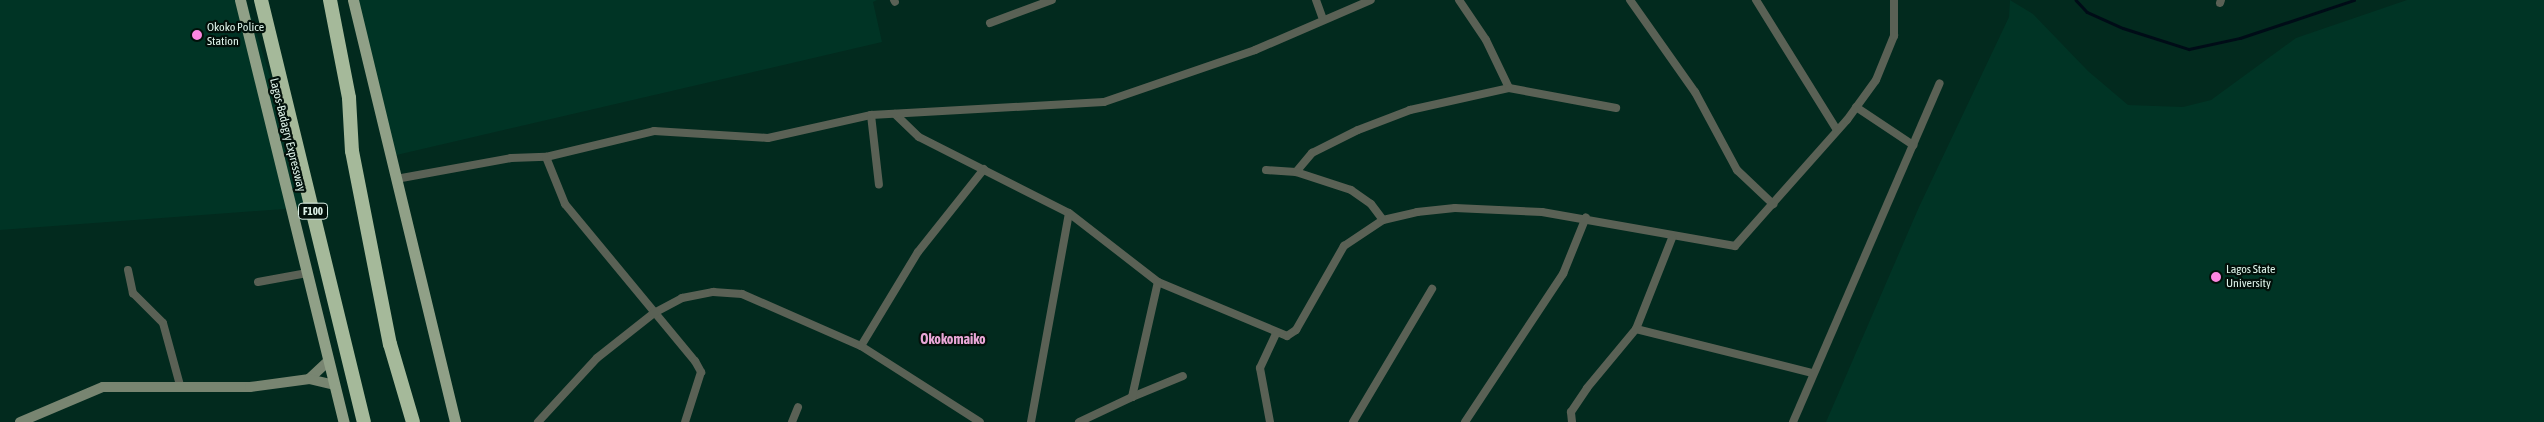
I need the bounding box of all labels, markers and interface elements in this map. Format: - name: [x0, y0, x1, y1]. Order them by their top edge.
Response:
- place label: Okoko Police Station: [207, 21, 264, 49]
- marker: Okoko Police Station: [191, 29, 203, 41]
- street label: Lagos-Badagry Expressway: [266, 77, 308, 193]
- road number: F100: [298, 202, 328, 220]
- place label: Lagos State University: [2226, 263, 2276, 291]
- marker: Lagos State University: [2210, 271, 2222, 283]
- district label: Okokomaiko: [920, 331, 986, 347]

